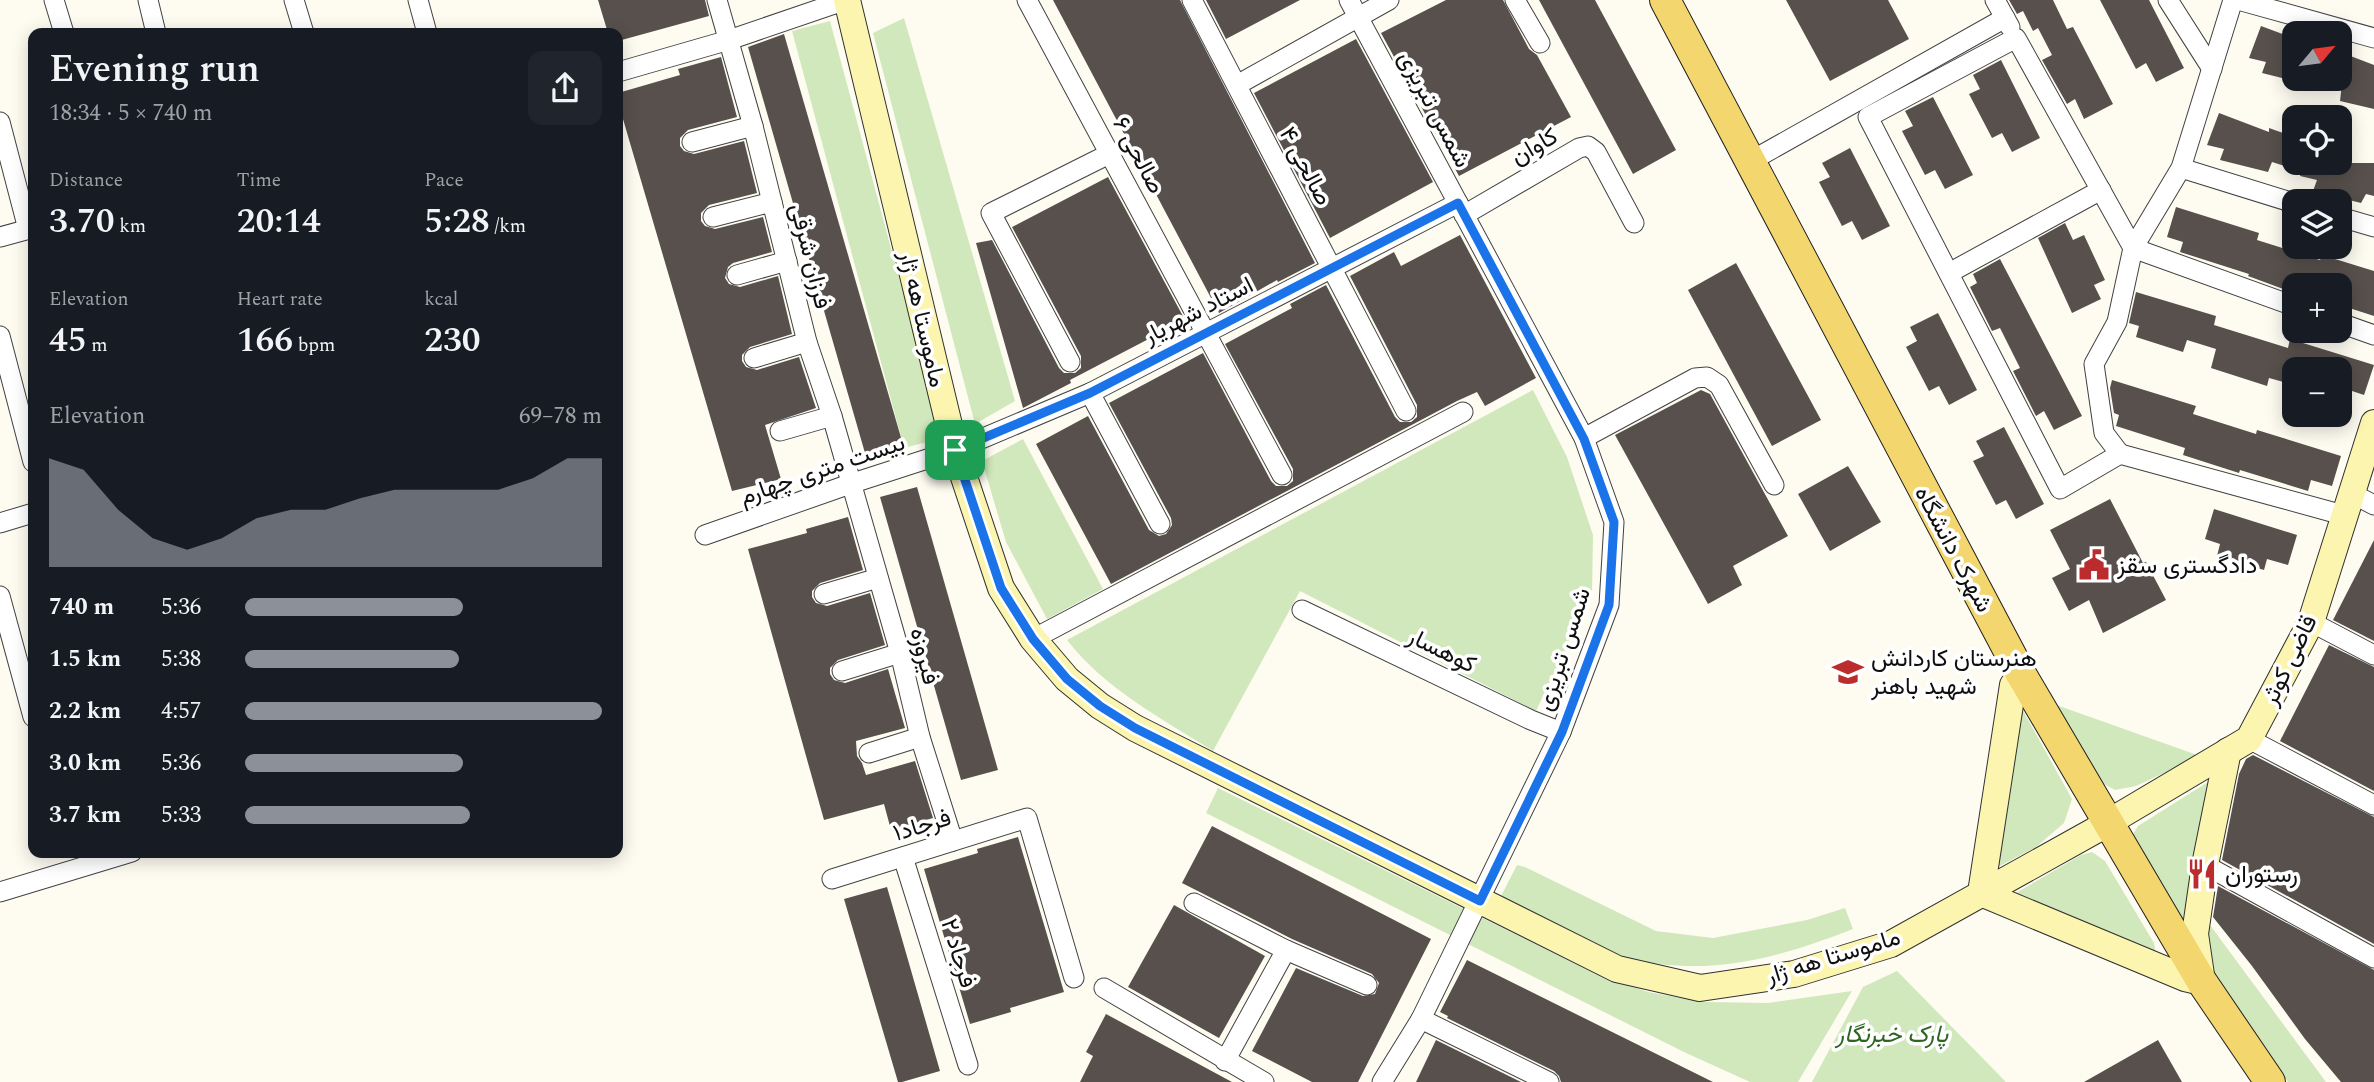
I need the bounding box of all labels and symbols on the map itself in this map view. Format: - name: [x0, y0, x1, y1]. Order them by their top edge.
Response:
- north arrow: [2282, 21, 2352, 91]
- street label: شمس تبریزی: [1388, 45, 1480, 174]
- street label: صالحی ۶: [1103, 110, 1173, 201]
- street label: کاوان: [1504, 119, 1565, 175]
- street label: صالحی ۴: [1269, 121, 1341, 212]
- street label: فرزان شرقی: [780, 200, 840, 313]
- street label: ماموستا هه ژار: [889, 246, 955, 391]
- street label: استاد شهریار: [1136, 268, 1260, 355]
- pin: [925, 420, 985, 480]
- street label: بیست متری چهارم: [735, 425, 910, 515]
- street label: شهرک دانشگاه: [1905, 480, 2002, 619]
- public building icon: دادگستری سقز: [2077, 548, 2111, 582]
- place label: دادگستری سقز: [2116, 548, 2257, 584]
- street label: شمس تبریزی: [1527, 583, 1601, 716]
- street label: قاضی کوثر: [2252, 609, 2327, 713]
- street label: کوهسار: [1400, 618, 1482, 683]
- street label: فیروزه: [900, 624, 948, 689]
- place label: هنرستان کاردانش شهید باهنر: [1870, 641, 2037, 705]
- school or university icon: هنرستان کاردانش شهید باهنر: [1831, 655, 1865, 689]
- street label: فرجاد۱: [889, 800, 956, 852]
- restaurant icon: رستوران: [2185, 857, 2219, 891]
- place label: رستوران: [2225, 857, 2298, 893]
- street label: فرجاد ۲: [930, 914, 986, 992]
- street label: ماموستا هه ژار: [1761, 919, 1905, 995]
- park label: پارک خبرنگار: [1834, 1017, 1949, 1053]

